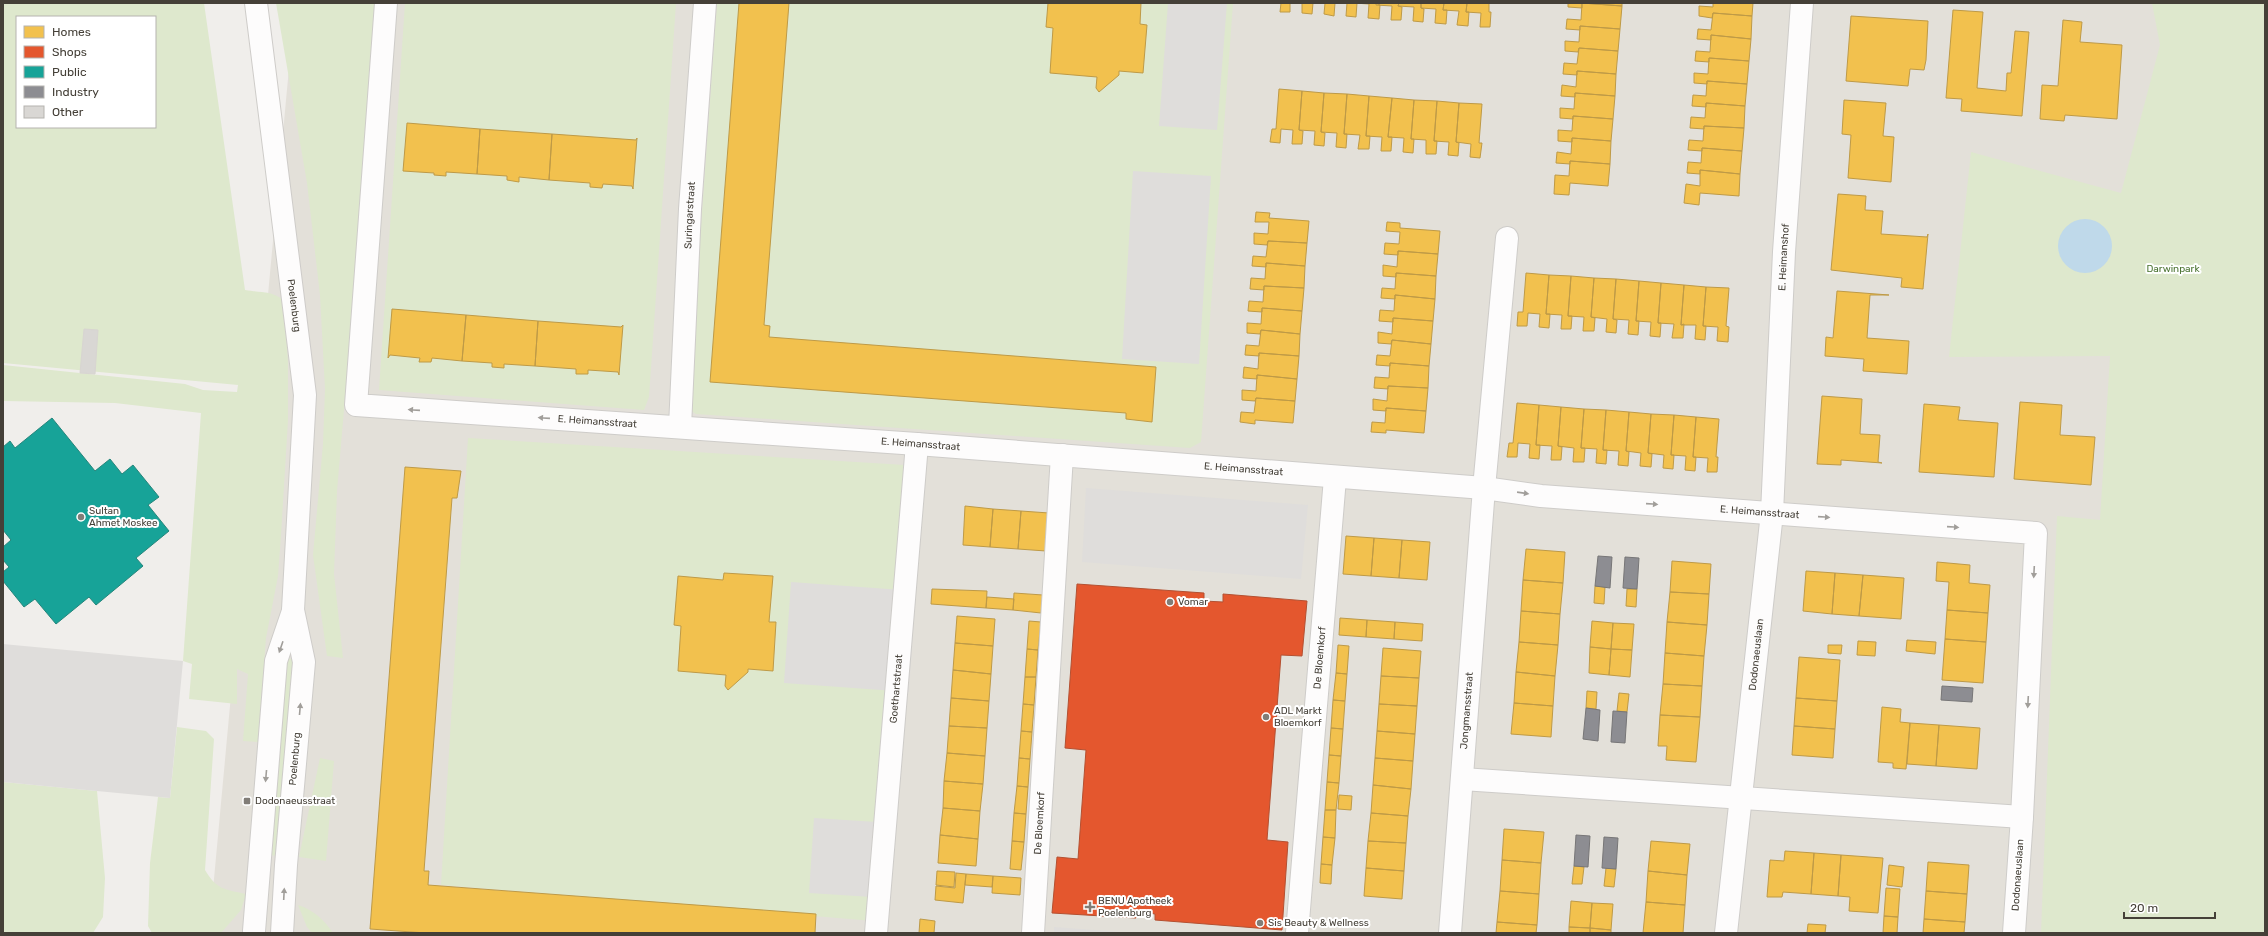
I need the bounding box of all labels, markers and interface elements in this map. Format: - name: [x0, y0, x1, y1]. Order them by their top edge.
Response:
- legend: [16, 16, 156, 128]
- text: Homes: [52, 25, 91, 39]
- text: Shops: [52, 45, 87, 59]
- text: Public: [52, 65, 87, 79]
- text: Industry: [52, 85, 99, 99]
- text: Other: [52, 105, 84, 119]
- street label: Suringarstraat: [682, 181, 698, 249]
- street label: E. Heimanshof: [1776, 223, 1792, 291]
- park label: Darwinpark: [2146, 263, 2200, 275]
- street label: Poelenburg: [285, 278, 303, 333]
- one-way arrow: [407, 407, 420, 413]
- street label: E. Heimansstraat: [557, 413, 637, 431]
- one-way arrow: [538, 415, 550, 422]
- street label: E. Heimansstraat: [880, 436, 961, 453]
- street label: E. Heimansstraat: [1203, 460, 1284, 478]
- one-way arrow: [1517, 490, 1529, 497]
- one-way arrow: [1646, 501, 1658, 508]
- street label: E. Heimansstraat: [1720, 503, 1800, 521]
- place label: Sultan Ahmet Moskee: [89, 505, 158, 529]
- marker: Sultan Ahmet Moskee: [76, 512, 86, 522]
- one-way arrow: [1818, 513, 1830, 520]
- one-way arrow: [1947, 523, 1960, 530]
- one-way arrow: [2031, 566, 2038, 578]
- place label: Vomar: [1178, 596, 1208, 608]
- marker: Vomar: [1165, 597, 1175, 607]
- street label: Dodonaeuslaan: [1747, 618, 1766, 691]
- street label: De Bloemkorf: [1311, 626, 1329, 690]
- one-way arrow: [277, 641, 283, 653]
- street label: Goethartstraat: [888, 654, 905, 724]
- street label: Jongmansstraat: [1458, 672, 1476, 750]
- one-way arrow: [2025, 696, 2031, 709]
- one-way arrow: [296, 703, 303, 715]
- place label: ADL Markt Bloemkorf: [1274, 705, 1322, 729]
- marker: ADL Markt Bloemkorf: [1261, 712, 1271, 722]
- street label: Poelenburg: [287, 732, 303, 786]
- one-way arrow: [263, 770, 269, 782]
- street label: De Bloemkorf: [1032, 791, 1048, 855]
- place label: Dodonaeusstraat: [255, 795, 335, 807]
- marker: Dodonaeusstraat: [242, 796, 252, 806]
- street label: Dodonaeuslaan: [2009, 839, 2027, 911]
- one-way arrow: [281, 888, 288, 900]
- scale bar: [2124, 894, 2215, 920]
- place label: BENU Apotheek Poelenburg: [1098, 895, 1172, 919]
- text: 20 m: [2130, 901, 2158, 915]
- marker: BENU Apotheek Poelenburg: [1085, 902, 1095, 912]
- place label: Sis Beauty & Wellness: [1268, 917, 1369, 929]
- marker: Sis Beauty & Wellness: [1255, 918, 1265, 928]

